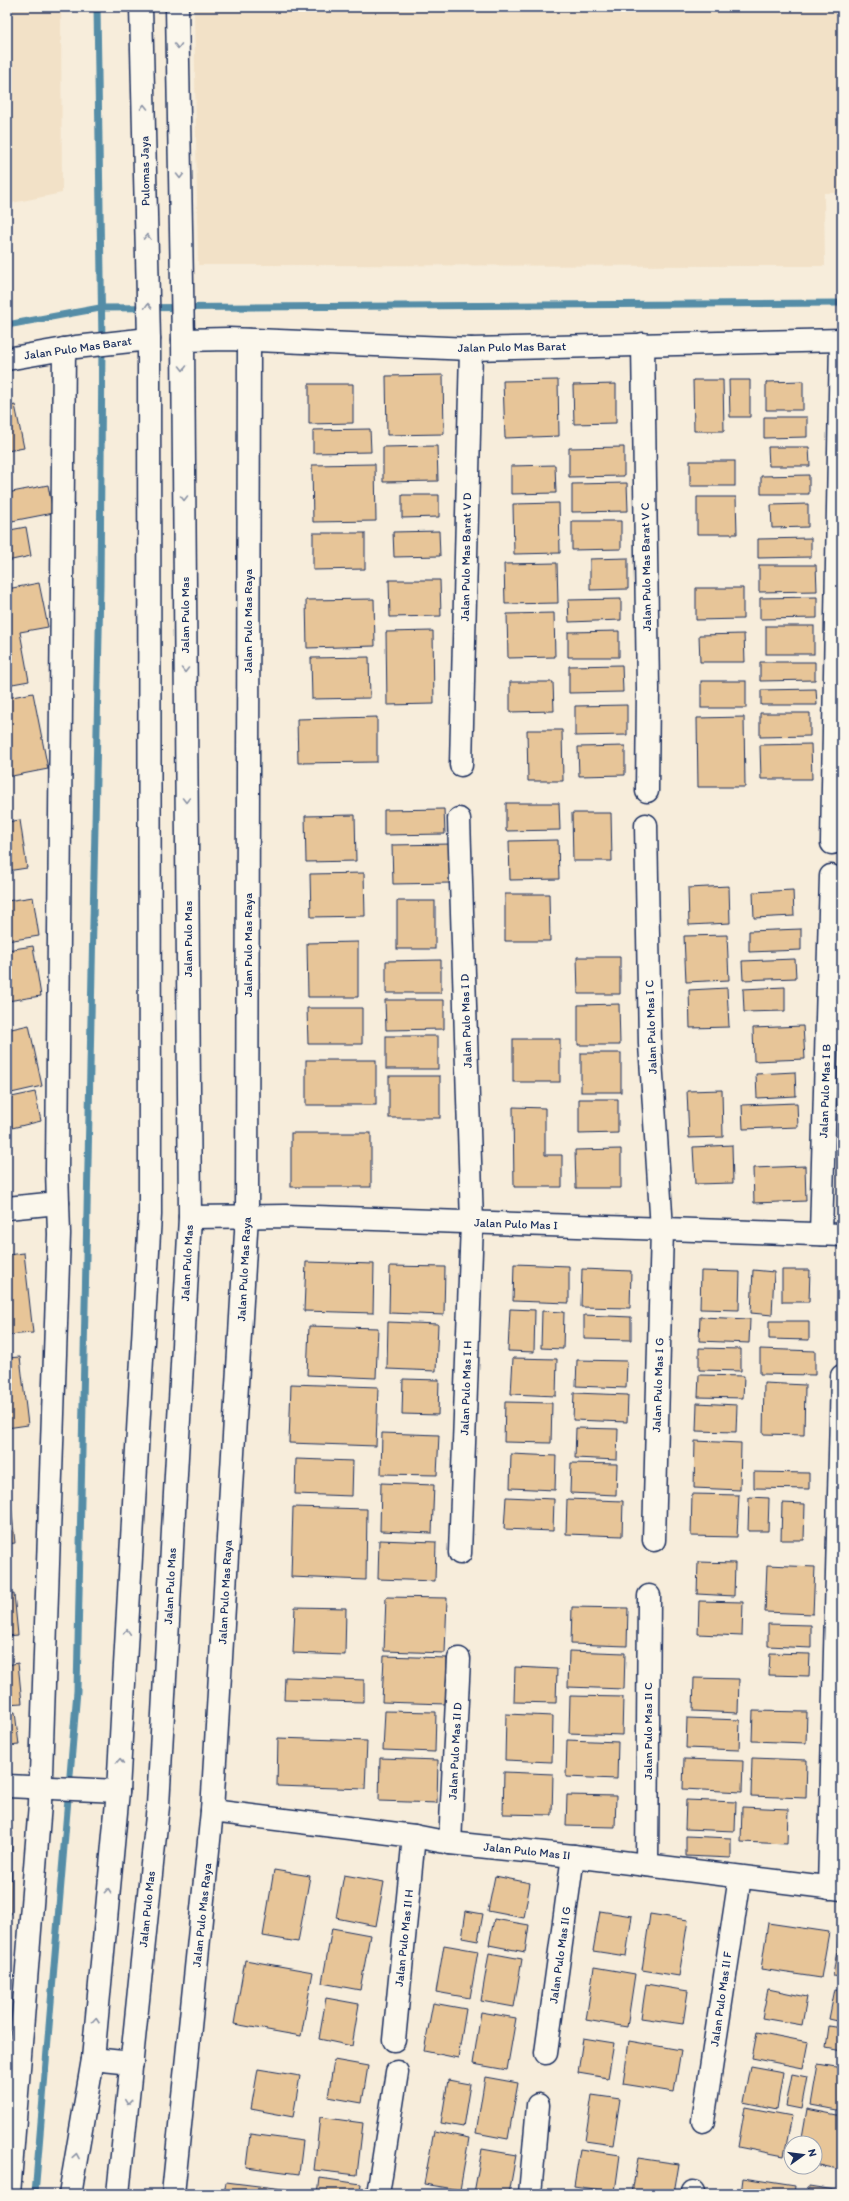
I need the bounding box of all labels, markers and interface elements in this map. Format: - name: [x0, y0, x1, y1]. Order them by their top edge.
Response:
- one-way arrow: [174, 43, 182, 49]
- one-way arrow: [139, 104, 148, 110]
- street label: Pulomas Jaya: [137, 136, 153, 206]
- one-way arrow: [176, 173, 184, 179]
- one-way arrow: [143, 234, 151, 240]
- one-way arrow: [144, 303, 152, 309]
- street label: Jalan Pulo Mas Barat: [23, 333, 133, 362]
- street label: Jalan Pulo Mas Barat: [458, 339, 567, 355]
- one-way arrow: [179, 365, 187, 371]
- street label: Jalan Pulo Mas Barat V D: [458, 492, 474, 622]
- one-way arrow: [180, 495, 188, 501]
- street label: Jalan Pulo Mas Barat V C: [638, 502, 654, 632]
- street label: Jalan Pulo Mas Raya: [241, 568, 255, 673]
- street label: Jalan Pulo Mas: [178, 577, 192, 653]
- one-way arrow: [181, 667, 189, 673]
- one-way arrow: [182, 797, 191, 803]
- street label: Jalan Pulo Mas Raya: [241, 892, 255, 997]
- street label: Jalan Pulo Mas: [181, 901, 195, 977]
- street label: Jalan Pulo Mas I D: [457, 974, 475, 1068]
- street label: Jalan Pulo Mas I C: [642, 979, 660, 1074]
- street label: Jalan Pulo Mas I B: [816, 1043, 834, 1138]
- street label: Jalan Pulo Mas Raya: [234, 1216, 254, 1322]
- street label: Jalan Pulo Mas I: [474, 1216, 558, 1232]
- street label: Jalan Pulo Mas: [178, 1224, 196, 1302]
- street label: Jalan Pulo Mas I G: [649, 1337, 667, 1433]
- street label: Jalan Pulo Mas I H: [457, 1340, 475, 1436]
- street label: Jalan Pulo Mas Raya: [215, 1539, 235, 1645]
- street label: Jalan Pulo Mas: [161, 1547, 179, 1625]
- one-way arrow: [122, 1629, 131, 1635]
- street label: Jalan Pulo Mas II C: [641, 1682, 655, 1780]
- street label: Jalan Pulo Mas II D: [445, 1702, 465, 1800]
- one-way arrow: [115, 1758, 124, 1765]
- street label: Jalan Pulo Mas II: [483, 1839, 571, 1863]
- street label: Jalan Pulo Mas Raya: [190, 1861, 215, 1968]
- street label: Jalan Pulo Mas: [136, 1870, 158, 1948]
- one-way arrow: [104, 1888, 113, 1894]
- street label: Jalan Pulo Mas II H: [392, 1889, 416, 1987]
- street label: Jalan Pulo Mas II G: [546, 1906, 574, 2004]
- street label: Jalan Pulo Mas II F: [707, 1950, 735, 2047]
- one-way arrow: [92, 2017, 101, 2023]
- one-way arrow: [124, 2099, 133, 2105]
- north arrow: [783, 2135, 823, 2175]
- text: N: [805, 2148, 819, 2158]
- one-way arrow: [71, 2152, 80, 2159]

